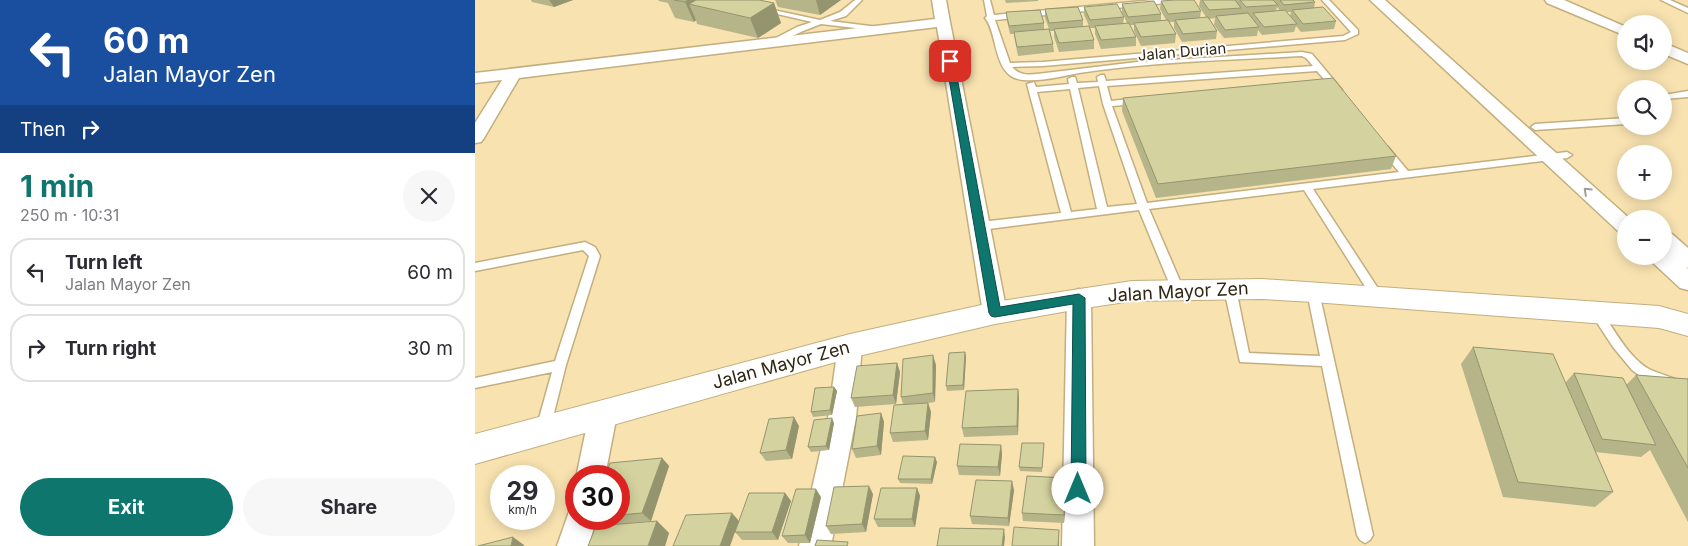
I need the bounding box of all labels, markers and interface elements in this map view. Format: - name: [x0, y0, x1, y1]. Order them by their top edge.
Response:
- map controls: [1617, 15, 1672, 265]
- button: sound: [1617, 15, 1672, 70]
- text: 60 m: [103, 19, 190, 61]
- icon: left: [20, 20, 85, 85]
- street label: Jalan Durian: [1137, 38, 1227, 65]
- pin: [929, 40, 971, 82]
- icon: arrive: [936, 47, 964, 75]
- text: Jalan Mayor Zen: [103, 61, 276, 87]
- button: search: [1617, 80, 1672, 135]
- icon: right: [76, 115, 104, 143]
- text: Then: [20, 118, 66, 141]
- button: +: [1617, 145, 1672, 200]
- text: 1 min: [20, 168, 94, 204]
- button: close: [403, 170, 455, 222]
- one-way arrow: [1584, 188, 1593, 197]
- text: 250 m · 10:31: [20, 205, 119, 225]
- button: −: [1617, 210, 1672, 265]
- text: Turn left: [65, 251, 143, 274]
- icon: left: [22, 258, 50, 286]
- text: 60 m: [407, 261, 453, 284]
- text: Jalan Mayor Zen: [65, 274, 191, 294]
- street label: Jalan Mayor Zen: [1107, 277, 1249, 306]
- icon: right: [22, 334, 50, 362]
- street label: Jalan Mayor Zen: [710, 336, 852, 393]
- text: Turn right: [65, 337, 156, 360]
- text: 30 m: [407, 337, 453, 360]
- position arrow: [1051, 462, 1103, 514]
- speed limit sign: 30: [565, 465, 630, 530]
- text: 29: [507, 476, 538, 506]
- button: Exit: [20, 478, 233, 536]
- button: Share: [243, 478, 455, 536]
- text: km/h: [508, 502, 537, 517]

